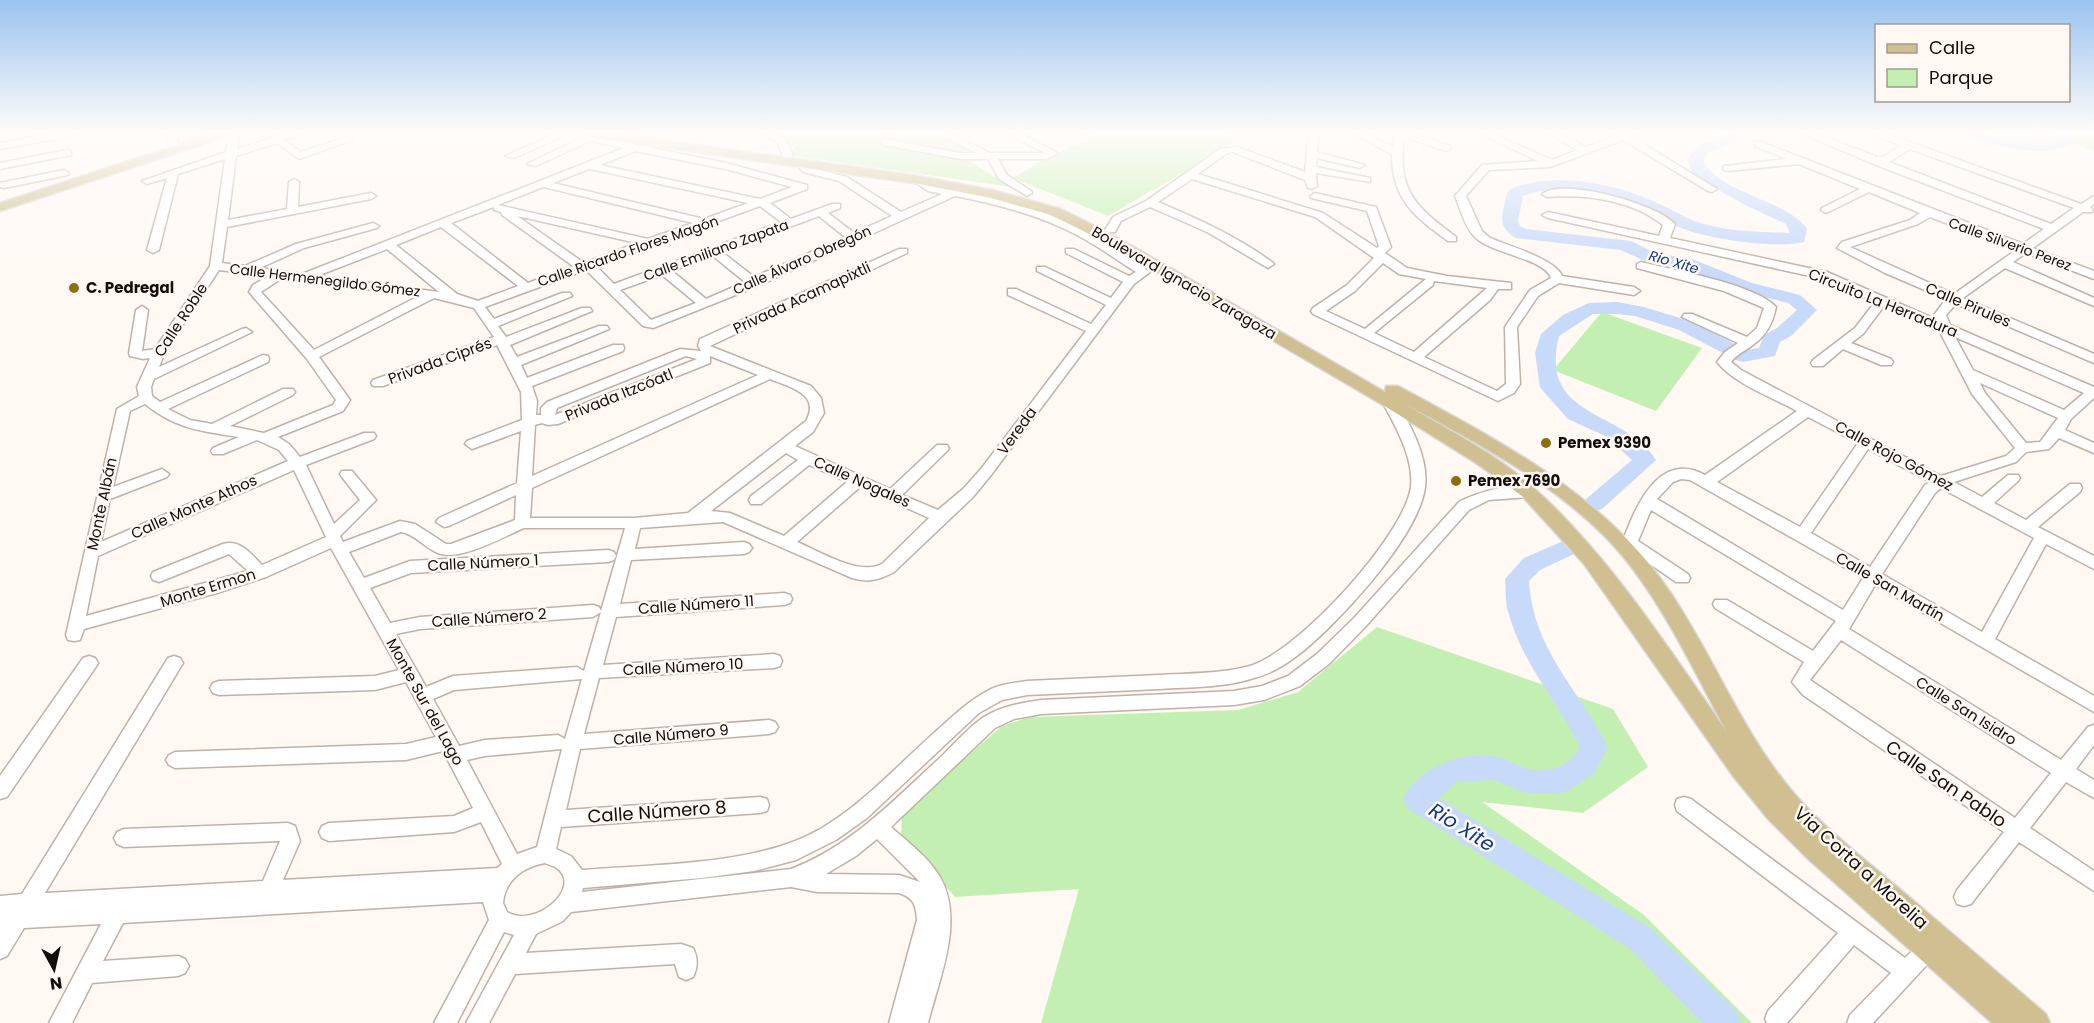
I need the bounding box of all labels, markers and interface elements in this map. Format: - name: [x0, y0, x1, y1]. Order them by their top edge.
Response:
- legend: [1875, 24, 2070, 102]
- text: Calle: [1929, 35, 1975, 60]
- text: Parque: [1929, 65, 1993, 90]
- street label: Calle Ricardo Flores Magón: [535, 211, 721, 291]
- street label: Calle Silverio Perez: [1946, 212, 2074, 276]
- street label: Calle Emiliano Zapata: [641, 214, 791, 286]
- street label: Calle Álvaro Obregón: [730, 220, 874, 300]
- street label: Boulevard Ignacio Zaragoza: [1088, 221, 1281, 344]
- water label: Rio Xite: [1647, 245, 1702, 279]
- street label: Privada Acamapixtli: [730, 256, 874, 339]
- street label: Calle Hermenegildo Gómez: [229, 258, 421, 302]
- street label: Circuito La Herradura: [1805, 263, 1961, 342]
- place label: C. Pedregal: [86, 277, 174, 298]
- street label: Calle Pirules: [1922, 277, 2014, 332]
- street label: Calle Roble: [149, 279, 212, 361]
- marker: C. Pedregal: [67, 281, 81, 295]
- street label: Privada Ciprés: [385, 332, 495, 389]
- street label: Privada Itzcóatl: [562, 363, 676, 426]
- street label: Vereda: [992, 402, 1041, 459]
- street label: Calle Rojo Gómez: [1831, 415, 1957, 496]
- place label: Pemex 9390: [1558, 432, 1651, 453]
- marker: Pemex 9390: [1539, 436, 1553, 450]
- street label: Calle Nogales: [811, 451, 914, 512]
- street label: Monte Albán: [81, 455, 122, 552]
- street label: Calle Monte Athos: [127, 469, 260, 544]
- place label: Pemex 7690: [1468, 470, 1561, 491]
- marker: Pemex 7690: [1449, 474, 1463, 488]
- street label: Calle San Martín: [1832, 547, 1948, 626]
- street label: Calle Número 1: [427, 549, 539, 576]
- street label: Monte Ermon: [158, 563, 258, 612]
- street label: Calle Número 11: [637, 590, 755, 619]
- street label: Calle Número 2: [431, 603, 547, 632]
- street label: Monte Sur del Lago: [382, 634, 469, 769]
- street label: Calle Número 10: [622, 653, 744, 680]
- street label: Calle San Isidro: [1912, 671, 2021, 750]
- street label: Calle Número 9: [612, 719, 730, 750]
- street label: Calle San Pablo: [1881, 734, 2012, 833]
- street label: Calle Número 8: [587, 794, 727, 829]
- water label: Rio Xite: [1424, 796, 1500, 858]
- street label: Via Corta a Morelia: [1789, 801, 1934, 935]
- north arrow: [24, 939, 84, 999]
- text: N: [48, 971, 64, 996]

